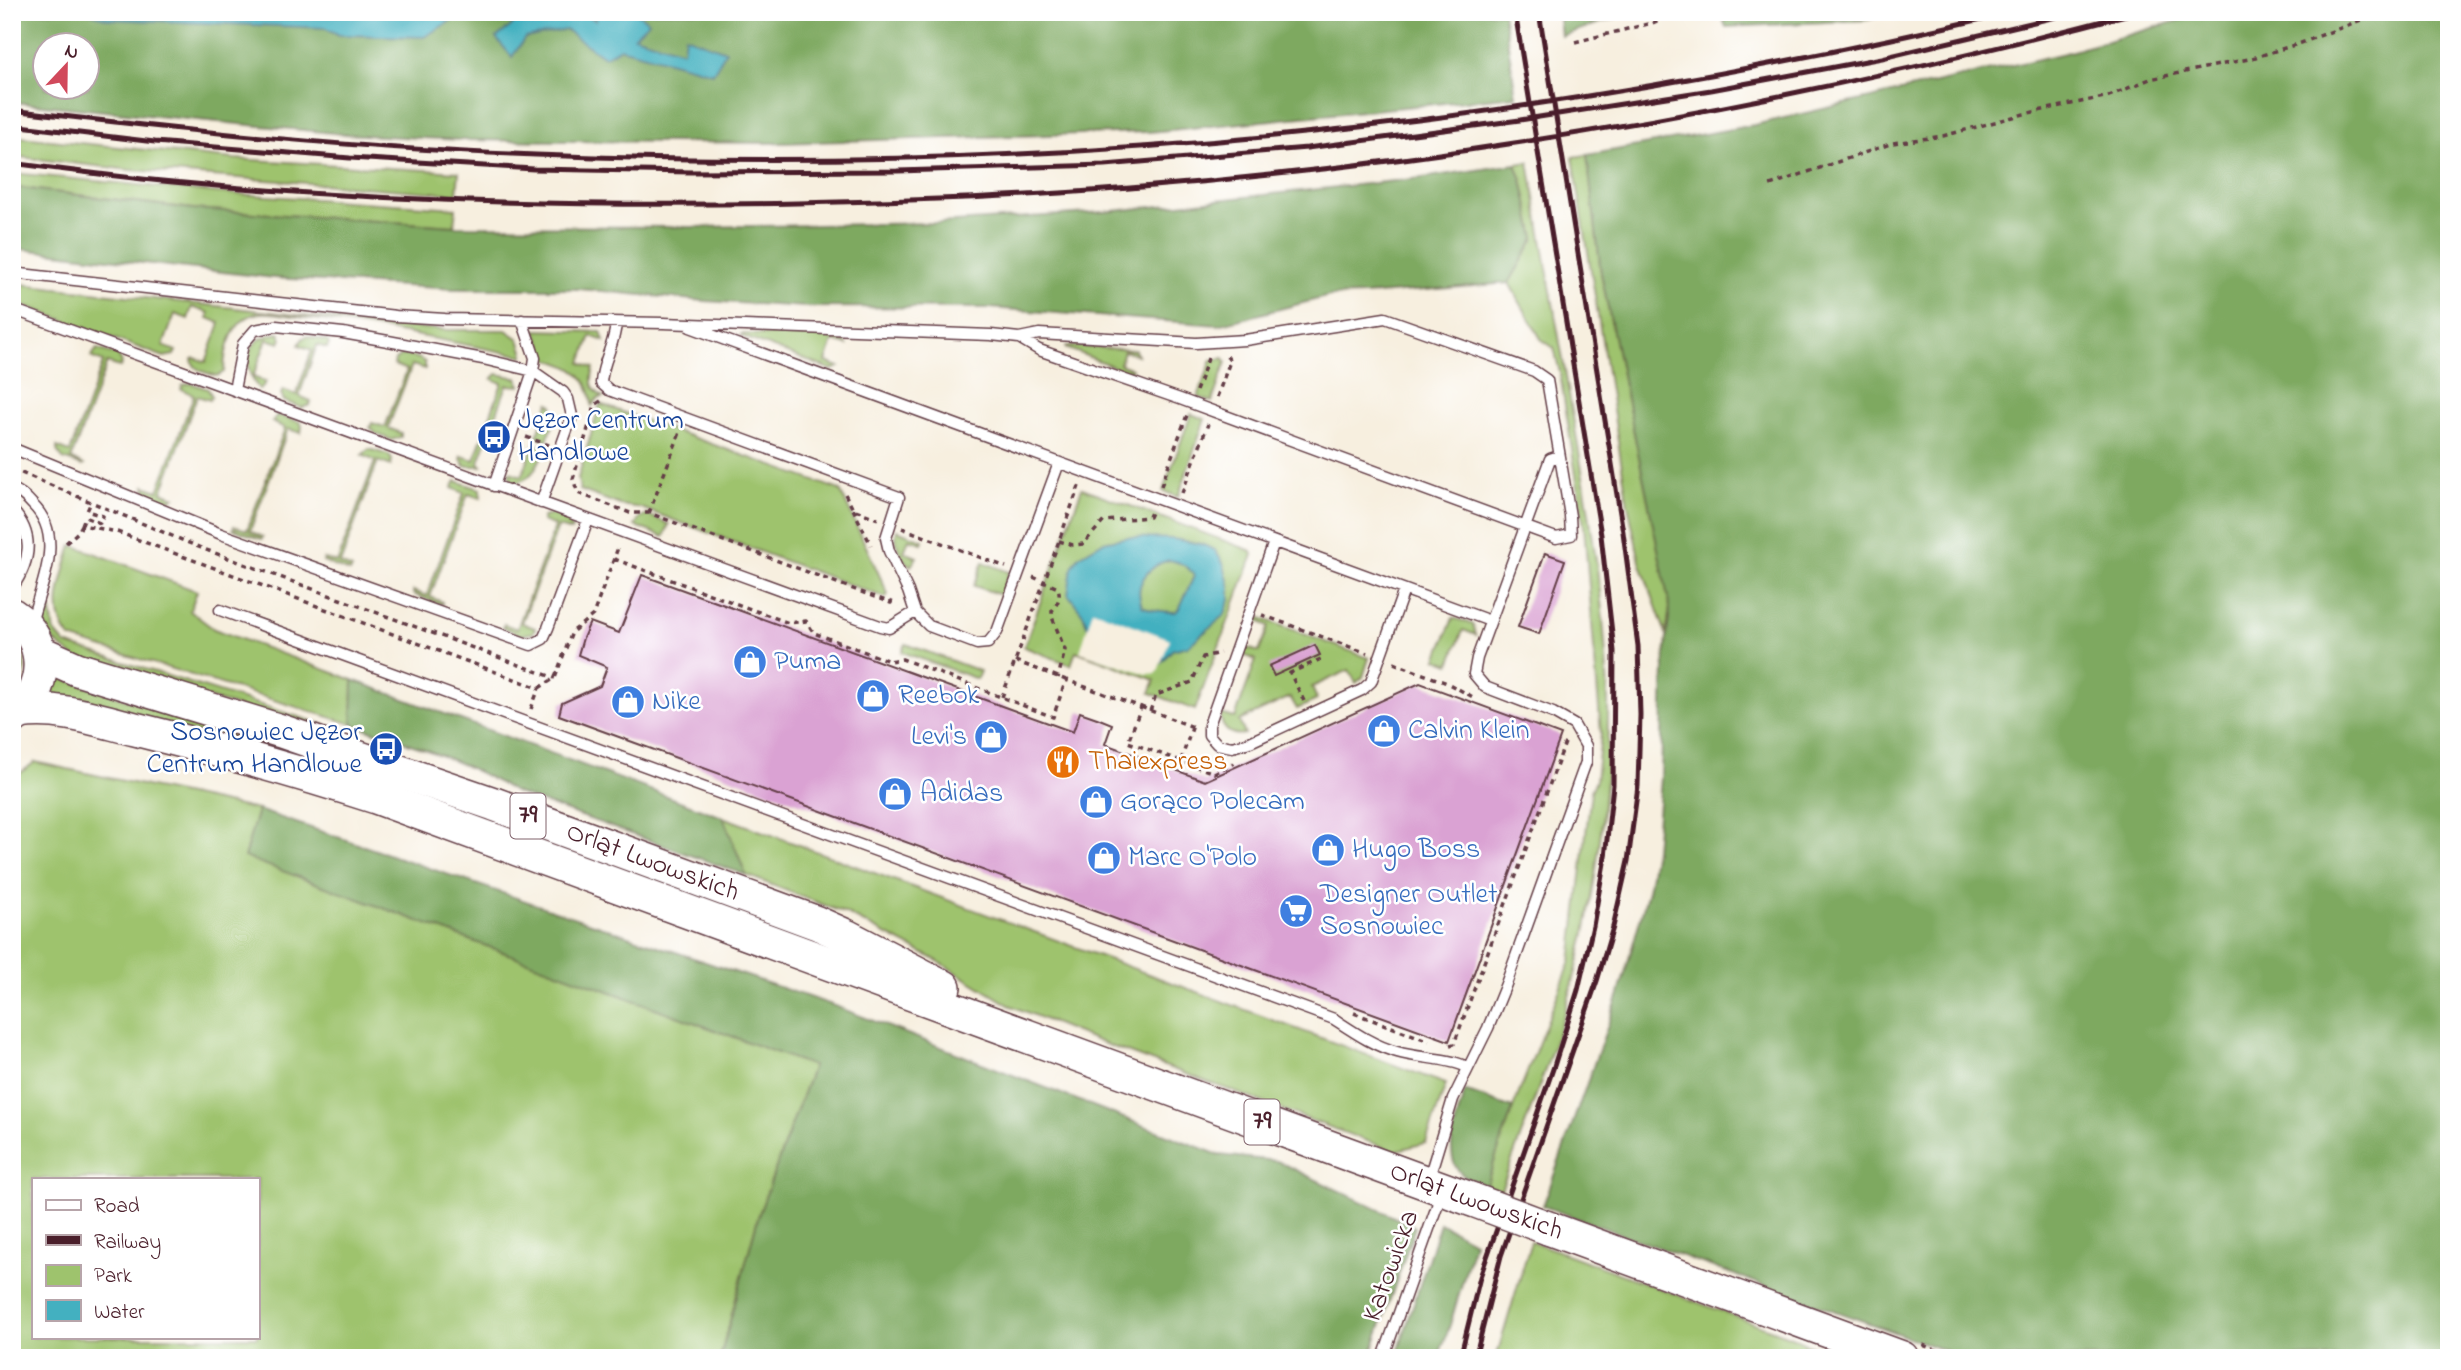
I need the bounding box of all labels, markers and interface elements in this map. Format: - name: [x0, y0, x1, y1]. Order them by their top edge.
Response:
- north arrow: [32, 32, 102, 102]
- text: N: [60, 38, 83, 68]
- place label: Jęzor Centrum Handlowe: [518, 401, 684, 474]
- bus stop icon: Jęzor Centrum Handlowe: [475, 418, 513, 456]
- place label: Puma: [774, 642, 841, 683]
- shop icon: Puma: [731, 643, 769, 681]
- place label: Reebok: [898, 676, 980, 717]
- shop icon: Reebok: [854, 677, 892, 715]
- place label: Nike: [652, 682, 701, 723]
- shop icon: Nike: [609, 683, 647, 721]
- place label: Calvin Klein: [1408, 711, 1530, 752]
- shop icon: Calvin Klein: [1365, 712, 1403, 750]
- place label: Sosnowiec Jęzor Centrum Handlowe: [146, 713, 362, 786]
- place label: Levi's: [911, 717, 967, 758]
- shop icon: Levi's: [972, 718, 1010, 756]
- bus stop icon: Sosnowiec Jęzor Centrum Handlowe: [367, 730, 405, 768]
- place label: Thaiexpress: [1088, 742, 1228, 783]
- restaurant icon: Thaiexpress: [1044, 743, 1082, 781]
- place label: Adidas: [920, 774, 1003, 815]
- shop icon: Adidas: [876, 775, 914, 813]
- place label: Gorąco Polecam: [1120, 782, 1305, 823]
- shop icon: Gorąco Polecam: [1077, 783, 1115, 821]
- road number: 79: [510, 794, 546, 838]
- street label: Orląt Lwowskich: [560, 812, 745, 913]
- place label: Hugo Boss: [1352, 830, 1480, 871]
- shop icon: Hugo Boss: [1309, 831, 1347, 869]
- place label: Marc O'Polo: [1128, 838, 1257, 879]
- shop icon: Marc O'Polo: [1085, 839, 1123, 877]
- place label: Designer Outlet Sosnowiec: [1319, 875, 1497, 948]
- supermarket icon: Designer Outlet Sosnowiec: [1277, 892, 1315, 930]
- road number: 79: [1244, 1100, 1280, 1144]
- street label: Orląt Lwowskich: [1383, 1152, 1569, 1252]
- legend: [32, 1178, 259, 1338]
- text: Road: [94, 1192, 140, 1222]
- street label: Katowicka: [1353, 1205, 1431, 1327]
- text: Railway: [94, 1228, 161, 1260]
- text: Park: [94, 1262, 133, 1292]
- text: Water: [94, 1298, 145, 1328]

